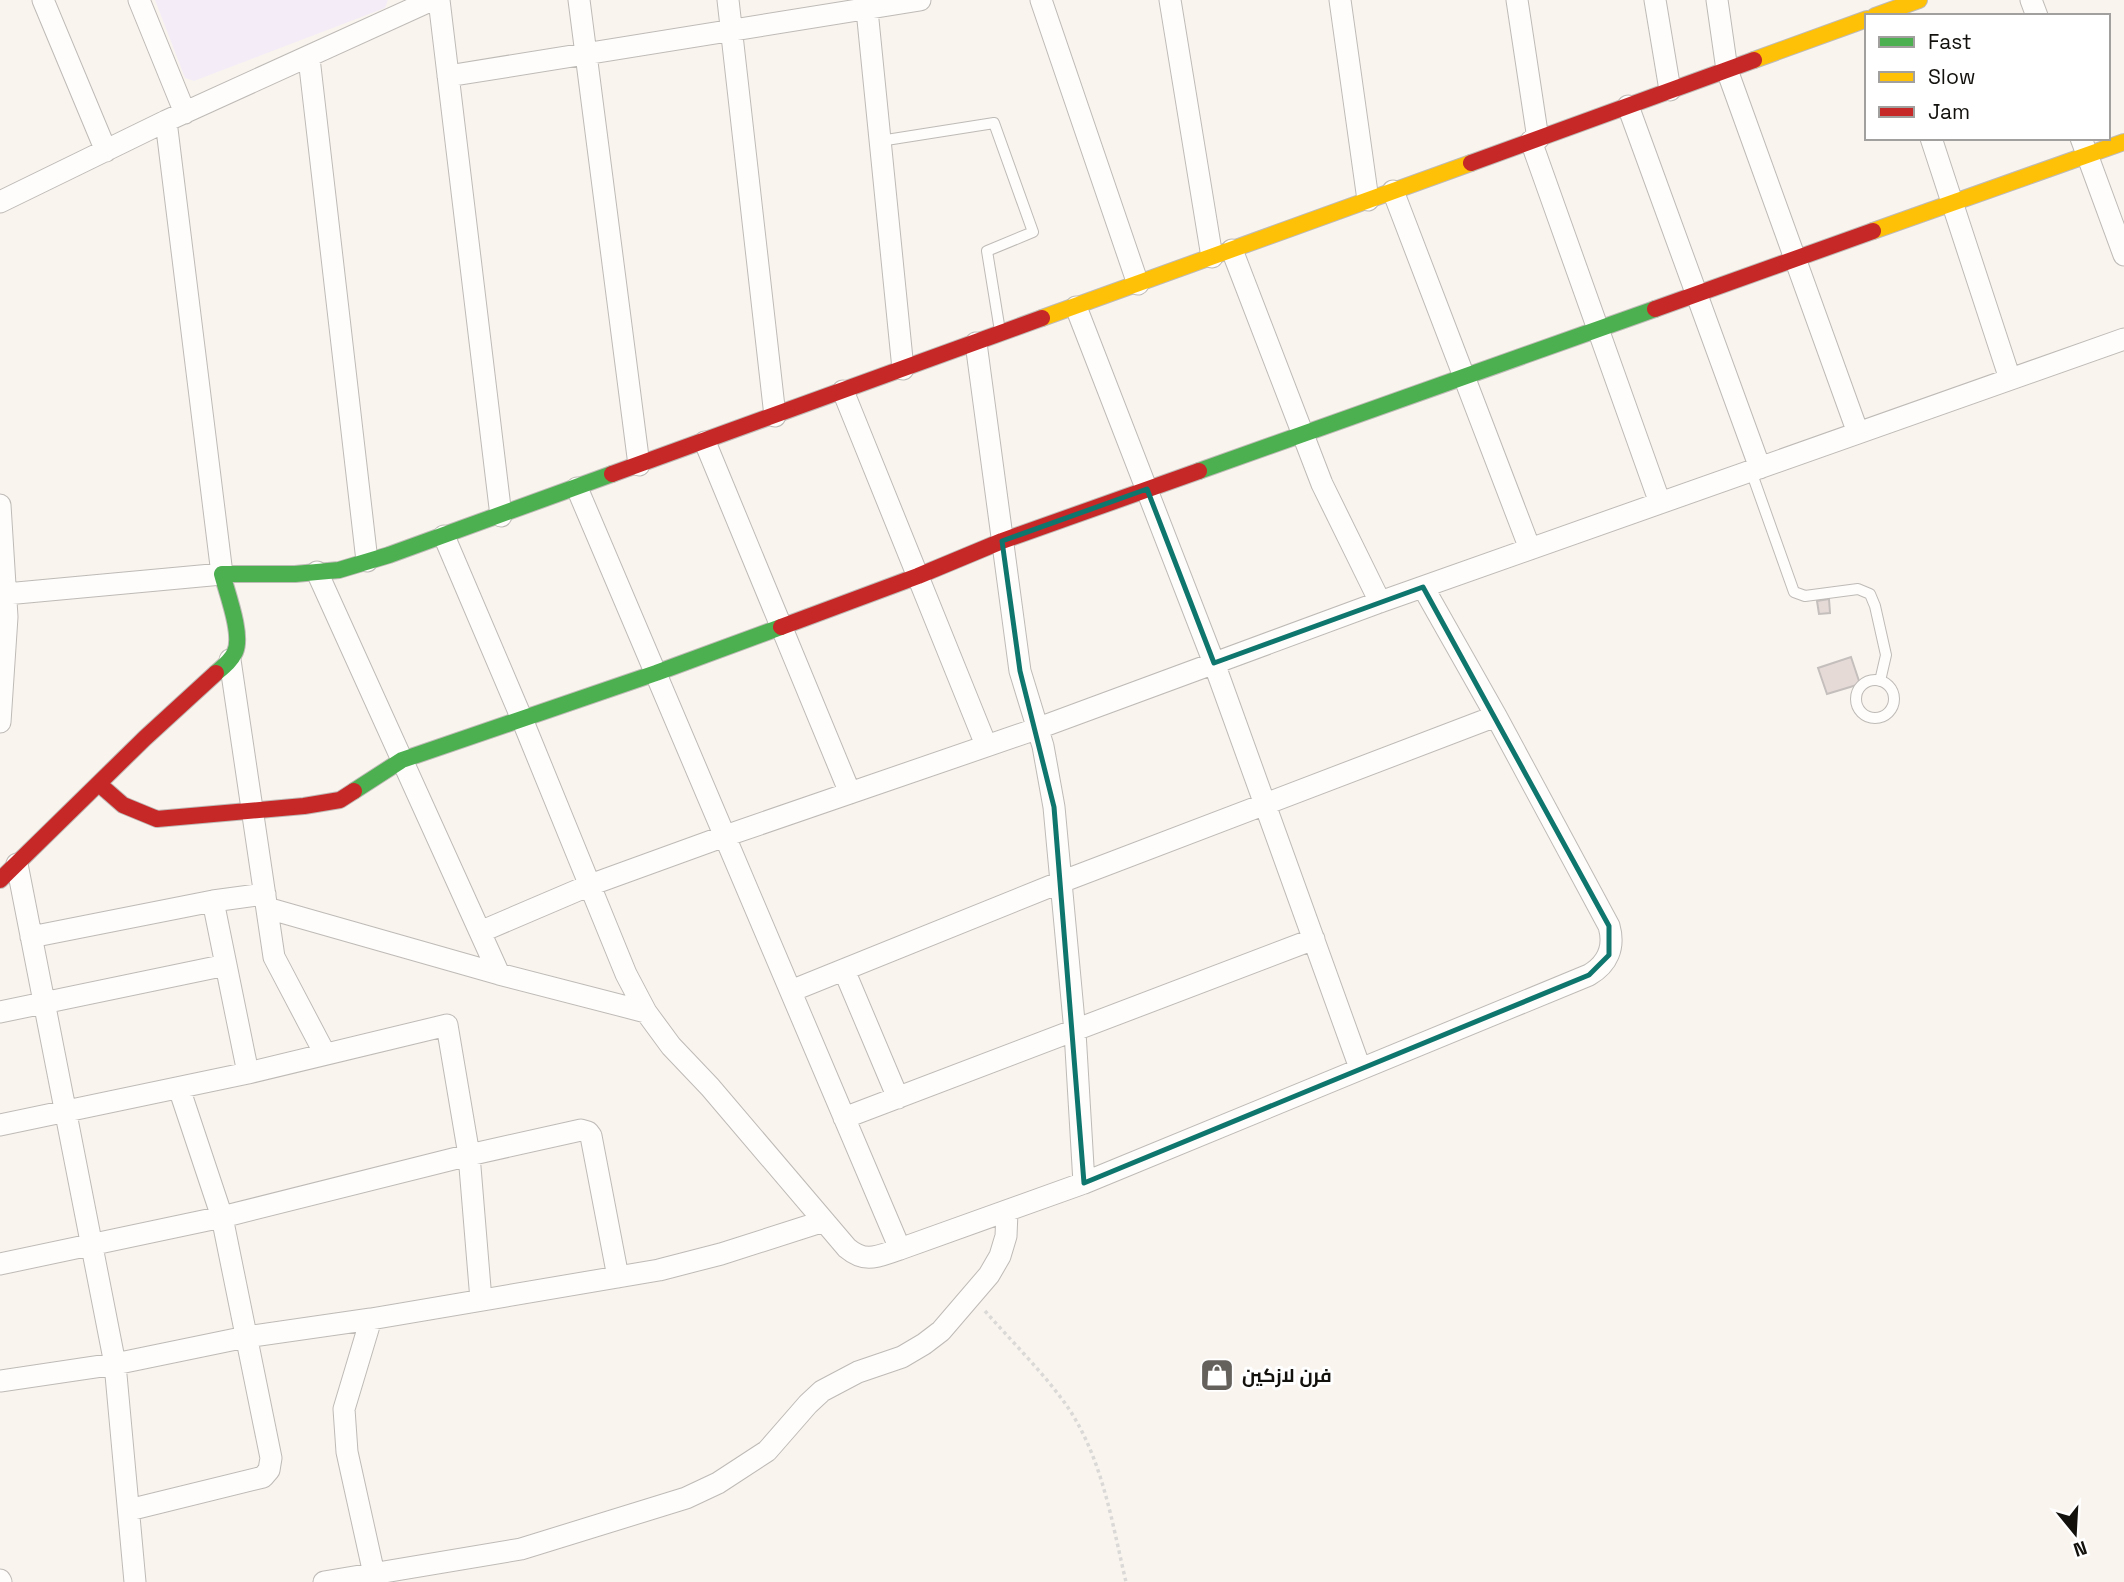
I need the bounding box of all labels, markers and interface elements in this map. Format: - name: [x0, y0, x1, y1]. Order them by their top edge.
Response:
- legend: [1865, 14, 2110, 140]
- text: Fast: [1928, 28, 1972, 55]
- text: Slow: [1928, 63, 1976, 90]
- text: Jam: [1928, 98, 1970, 125]
- shop icon: فرن لازكين: [1198, 1356, 1236, 1394]
- place label: فرن لازكين: [1242, 1363, 1332, 1388]
- north arrow: [2040, 1498, 2110, 1568]
- text: N: [2070, 1535, 2090, 1563]

